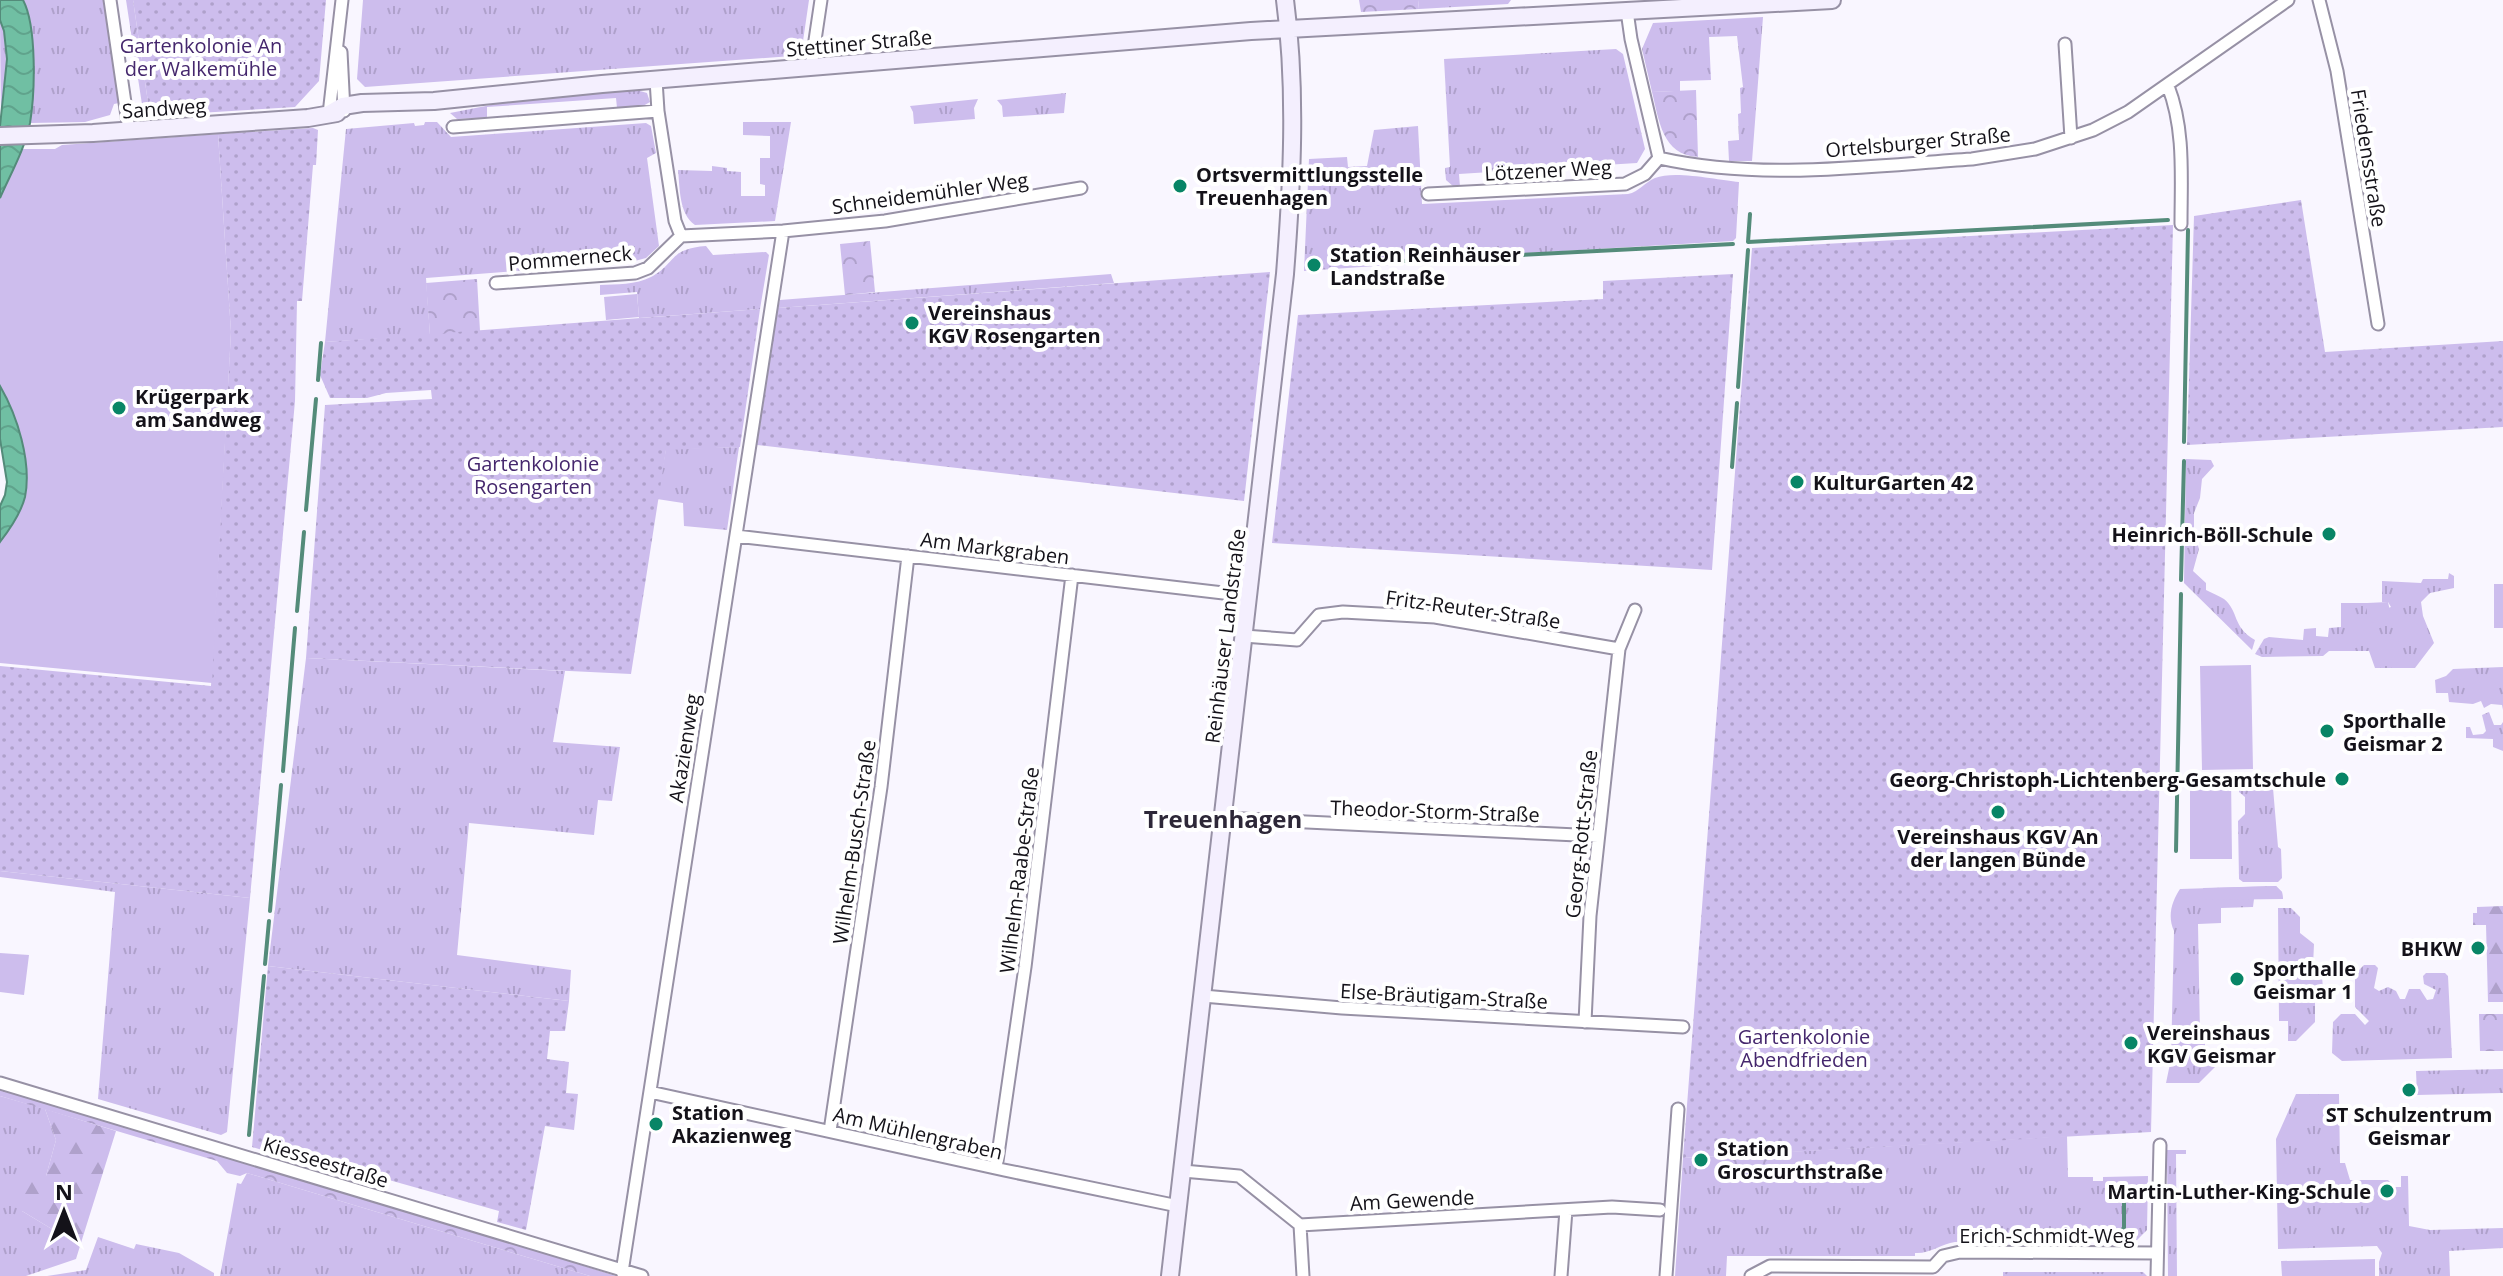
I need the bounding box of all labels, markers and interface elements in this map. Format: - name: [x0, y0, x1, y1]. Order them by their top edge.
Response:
- street label: Stettiner Straße: [785, 23, 933, 63]
- park label: Gartenkolonie An der Walkemühle: [120, 32, 282, 82]
- street label: Friedensstraße: [2345, 87, 2393, 229]
- street label: Sandweg: [121, 92, 207, 124]
- street label: Ortelsburger Straße: [1824, 120, 2012, 164]
- street label: Lötzener Weg: [1484, 153, 1613, 187]
- place label: Ortsvermittlungsstelle Treuenhagen: [1196, 161, 1423, 211]
- street label: Schneidemühler Weg: [830, 166, 1030, 220]
- marker: Ortsvermittlungsstelle Treuenhagen: [1171, 177, 1189, 195]
- street label: Pommerneck: [507, 239, 633, 277]
- place label: Station Reinhäuser Landstraße: [1330, 241, 1521, 291]
- marker: Station Reinhäuser Landstraße: [1305, 256, 1323, 274]
- place label: Vereinshaus KGV Rosengarten: [928, 299, 1101, 349]
- marker: Vereinshaus KGV Rosengarten: [903, 314, 921, 332]
- place label: Krügerpark am Sandweg: [135, 383, 262, 433]
- marker: Krügerpark am Sandweg: [110, 399, 128, 417]
- park label: Gartenkolonie Rosengarten: [467, 450, 599, 500]
- place label: KulturGarten 42: [1813, 469, 1974, 496]
- marker: KulturGarten 42: [1788, 473, 1806, 491]
- place label: Heinrich-Böll-Schule: [2112, 521, 2313, 548]
- street label: Am Markgraben: [919, 525, 1071, 571]
- marker: Heinrich-Böll-Schule: [2320, 525, 2338, 543]
- street label: Reinhäuser Landstraße: [1198, 527, 1252, 745]
- street label: Fritz-Reuter-Straße: [1384, 583, 1562, 635]
- street label: Akazienweg: [662, 692, 706, 804]
- place label: Sporthalle Geismar 2: [2343, 707, 2446, 757]
- marker: Sporthalle Geismar 2: [2318, 722, 2336, 740]
- street label: Wilhelm-Busch-Straße: [826, 738, 882, 946]
- street label: Georg-Rott-Straße: [1559, 748, 1603, 920]
- street label: Wilhelm-Raabe-Straße: [993, 765, 1045, 975]
- place label: Georg-Christoph-Lichtenberg-Gesamtschule: [1889, 766, 2326, 793]
- marker: Georg-Christoph-Lichtenberg-Gesamtschule: [2333, 770, 2351, 788]
- street label: Theodor-Storm-Straße: [1330, 794, 1540, 828]
- district label: Treuenhagen: [1144, 802, 1302, 835]
- marker: Vereinshaus KGV An der langen Bünde: [1989, 803, 2007, 821]
- place label: Vereinshaus KGV An der langen Bünde: [1897, 823, 2099, 873]
- place label: BHKW: [2401, 935, 2463, 962]
- marker: BHKW: [2469, 939, 2487, 957]
- place label: Sporthalle Geismar 1: [2253, 955, 2356, 1005]
- marker: Sporthalle Geismar 1: [2228, 970, 2246, 988]
- street label: Else-Bräutigam-Straße: [1339, 977, 1549, 1015]
- place label: Vereinshaus KGV Geismar: [2147, 1019, 2276, 1069]
- park label: Gartenkolonie Abendfrieden: [1738, 1023, 1870, 1073]
- marker: Vereinshaus KGV Geismar: [2122, 1034, 2140, 1052]
- marker: ST Schulzentrum Geismar: [2400, 1081, 2418, 1099]
- place label: Station Akazienweg: [672, 1099, 792, 1149]
- street label: Am Mühlengraben: [831, 1100, 1005, 1166]
- place label: ST Schulzentrum Geismar: [2326, 1101, 2492, 1151]
- marker: Station Akazienweg: [647, 1115, 665, 1133]
- street label: Kiesseestraße: [260, 1130, 392, 1194]
- place label: Station Groscurthstraße: [1717, 1135, 1883, 1185]
- marker: Station Groscurthstraße: [1692, 1151, 1710, 1169]
- north arrow: [24, 1172, 104, 1252]
- text: N: [55, 1176, 73, 1206]
- place label: Martin-Luther-King-Schule: [2107, 1178, 2371, 1205]
- marker: Martin-Luther-King-Schule: [2378, 1182, 2396, 1200]
- street label: Am Gewende: [1349, 1183, 1475, 1217]
- street label: Erich-Schmidt-Weg: [1959, 1222, 2135, 1249]

